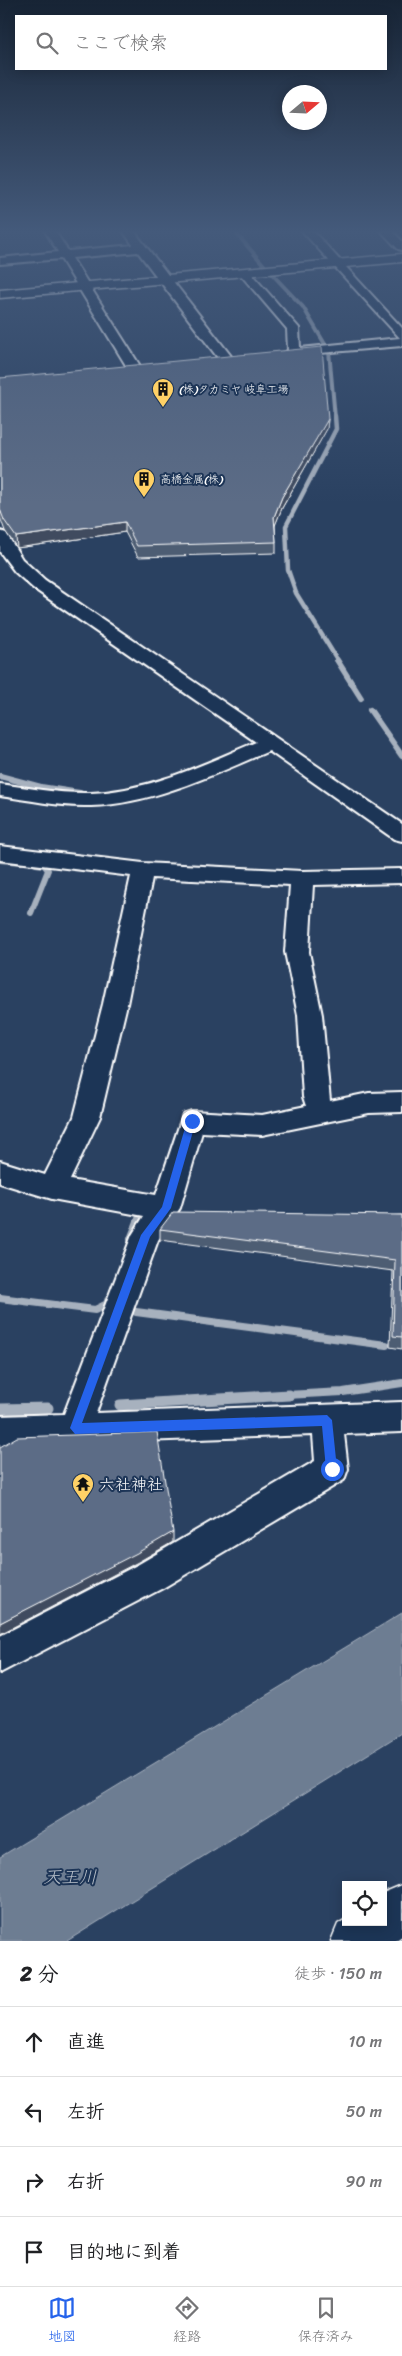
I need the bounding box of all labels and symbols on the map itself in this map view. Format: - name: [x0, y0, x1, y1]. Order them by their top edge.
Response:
- north arrow: [282, 85, 327, 130]
- building icon: (株)タカミヤ 岐阜工場: [151, 377, 175, 408]
- place label: (株)タカミヤ 岐阜工場: [179, 380, 288, 399]
- building icon: 高橋金属(株): [132, 467, 156, 498]
- place label: 高橋金属(株): [160, 470, 224, 489]
- route end: [181, 1110, 204, 1133]
- route start: [321, 1458, 344, 1481]
- place label: 六社神社: [99, 1470, 163, 1499]
- temple icon: 六社神社: [71, 1472, 95, 1503]
- water label: 天王川: [43, 1861, 97, 1893]

